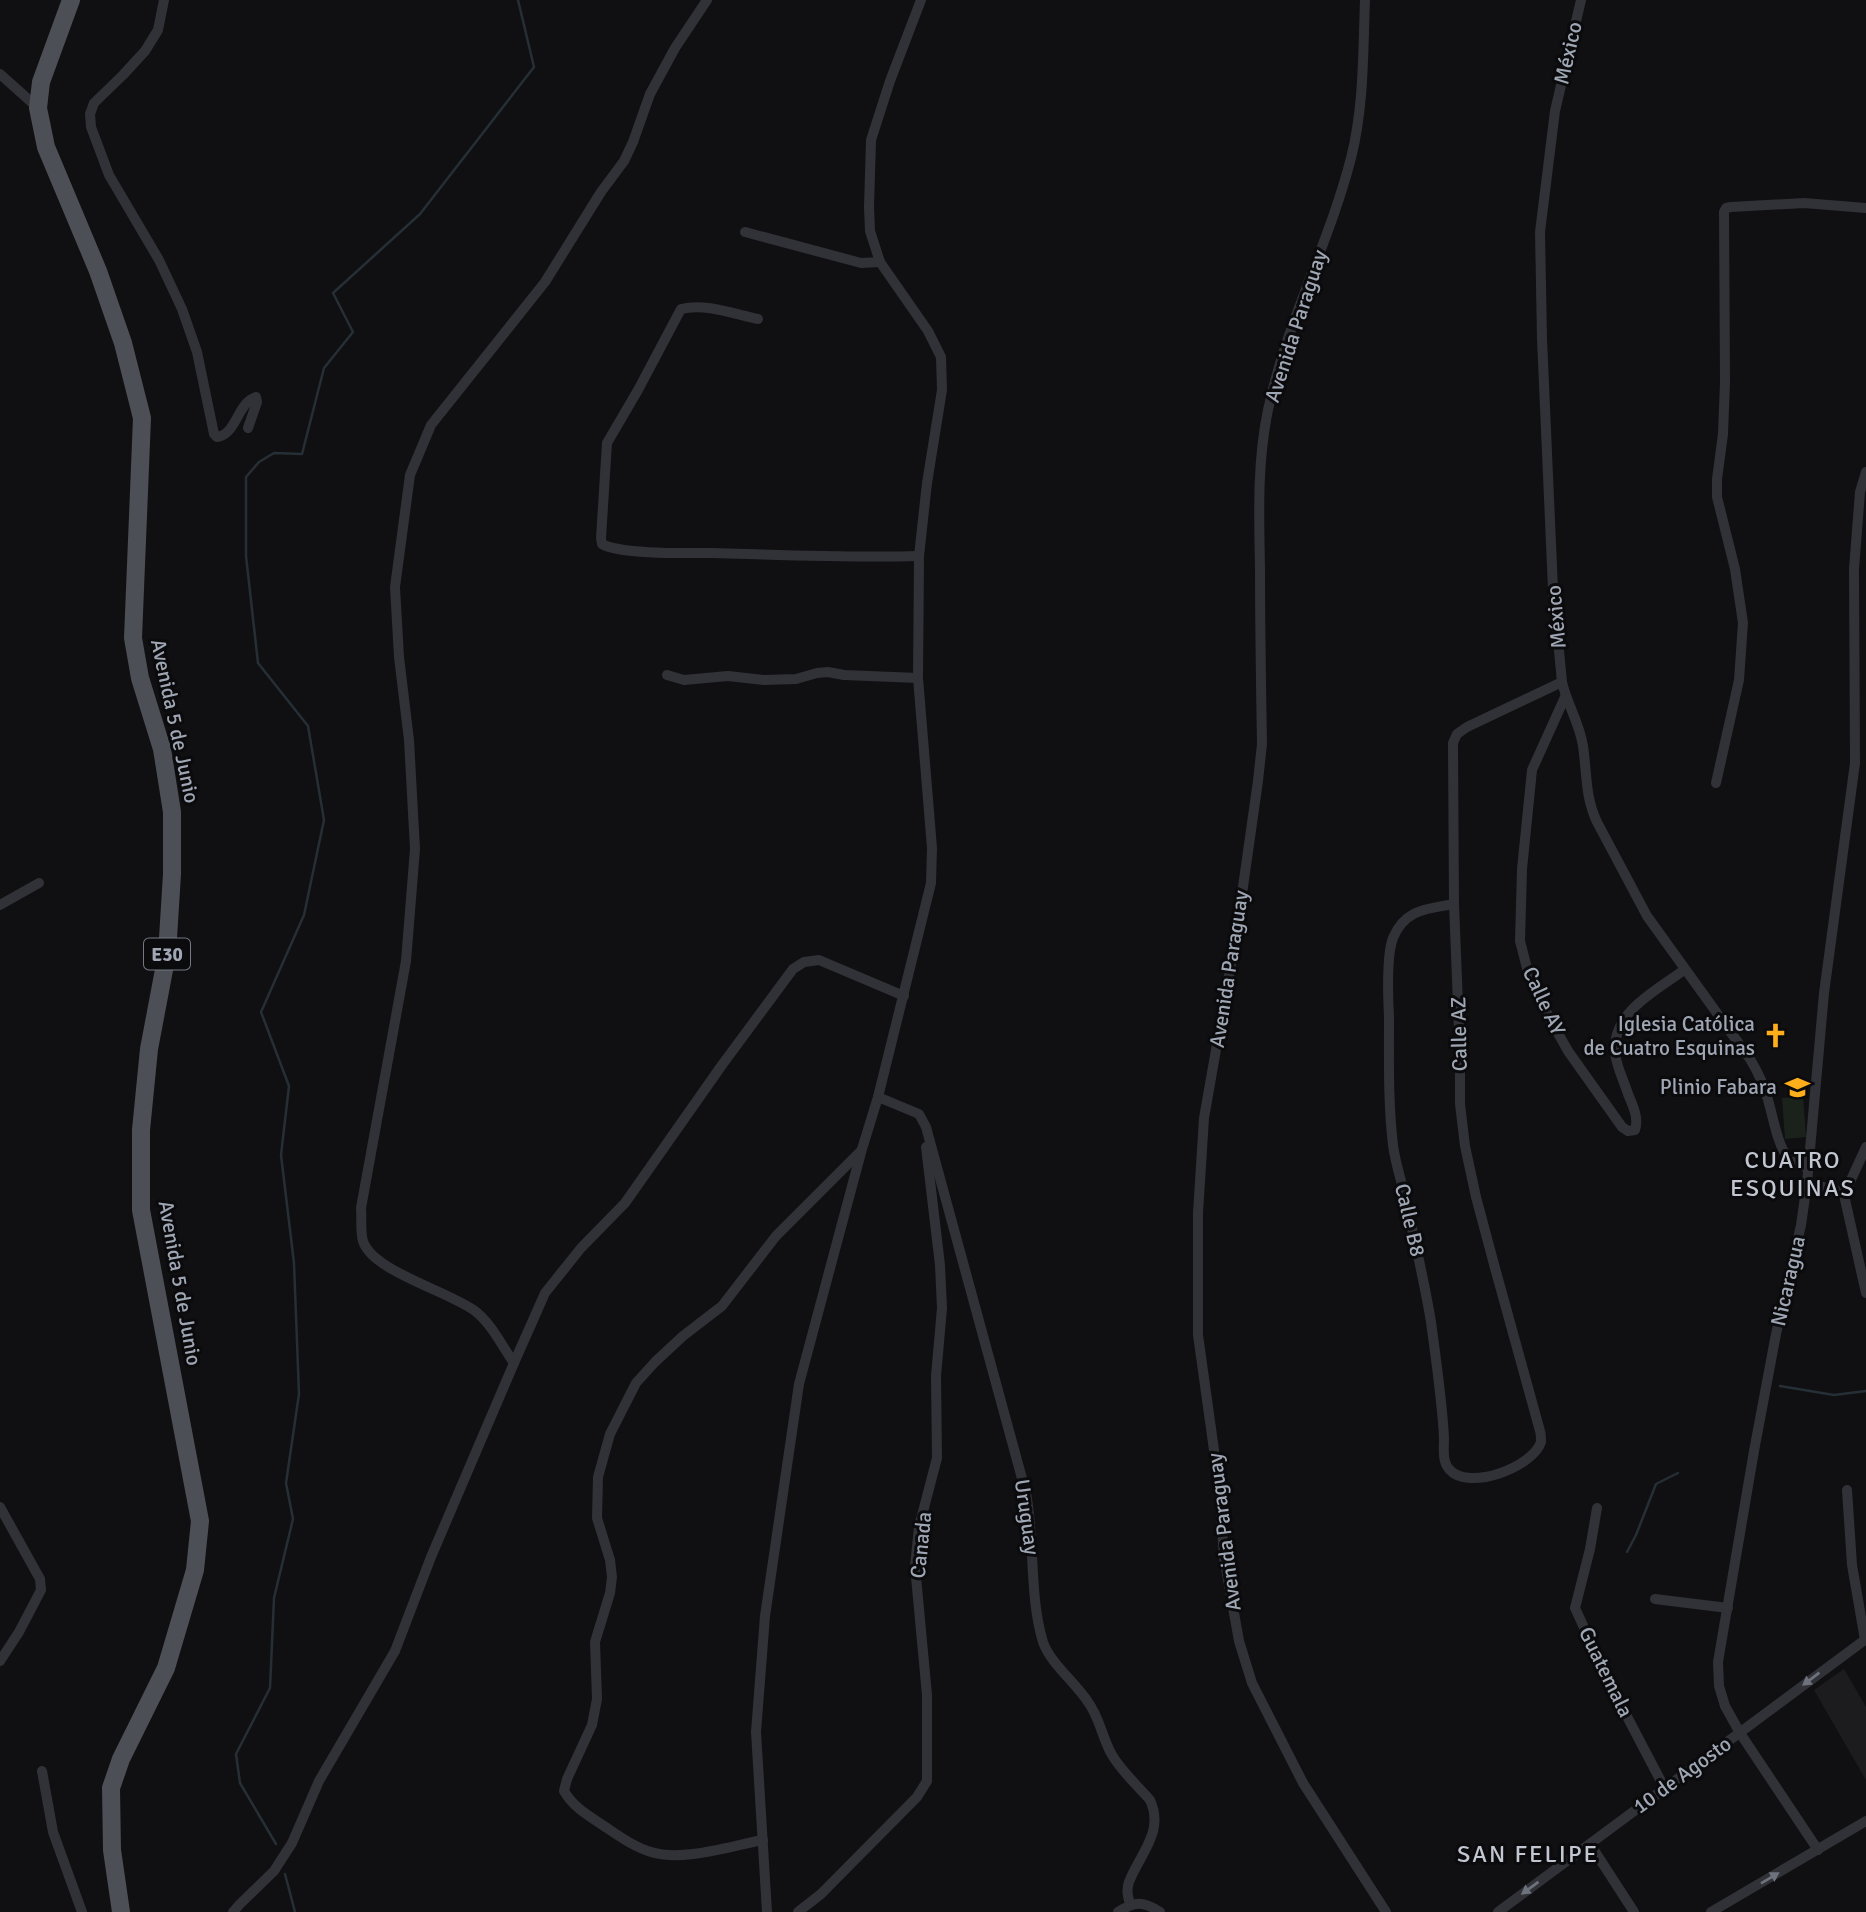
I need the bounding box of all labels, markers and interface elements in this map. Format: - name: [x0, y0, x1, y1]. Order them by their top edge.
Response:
- street label: México: [1548, 19, 1588, 87]
- street label: Avenida Paraguay: [1259, 246, 1333, 406]
- street label: México: [1540, 584, 1572, 650]
- street label: Avenida 5 de Junio: [145, 637, 205, 805]
- street label: Avenida Paraguay: [1204, 888, 1254, 1049]
- road number: E30: [144, 938, 190, 970]
- street label: Calle AY: [1517, 963, 1571, 1040]
- street label: Calle AZ: [1445, 996, 1473, 1072]
- place label: Iglesia Católica de Cuatro Esquinas: [1583, 1011, 1755, 1061]
- church icon: Iglesia Católica de Cuatro Esquinas: [1761, 1022, 1789, 1050]
- school or university icon: Plinio Fabara: [1783, 1073, 1811, 1101]
- place label: Plinio Fabara: [1660, 1074, 1777, 1100]
- district label: CUATRO ESQUINAS: [1730, 1145, 1856, 1203]
- street label: Calle B8: [1389, 1181, 1431, 1259]
- street label: Avenida 5 de Junio: [153, 1198, 207, 1368]
- street label: Nicaragua: [1765, 1233, 1811, 1329]
- street label: Avenida Paraguay: [1201, 1451, 1247, 1612]
- street label: Uruguay: [1009, 1478, 1045, 1557]
- street label: Canada: [905, 1510, 937, 1580]
- street label: Guatemala: [1573, 1623, 1639, 1721]
- one-way arrow: [1802, 1672, 1820, 1686]
- street label: 10 de Agosto: [1628, 1731, 1736, 1819]
- district label: SAN FELIPE: [1457, 1839, 1599, 1869]
- one-way arrow: [1761, 1872, 1780, 1884]
- one-way arrow: [1521, 1881, 1539, 1895]

